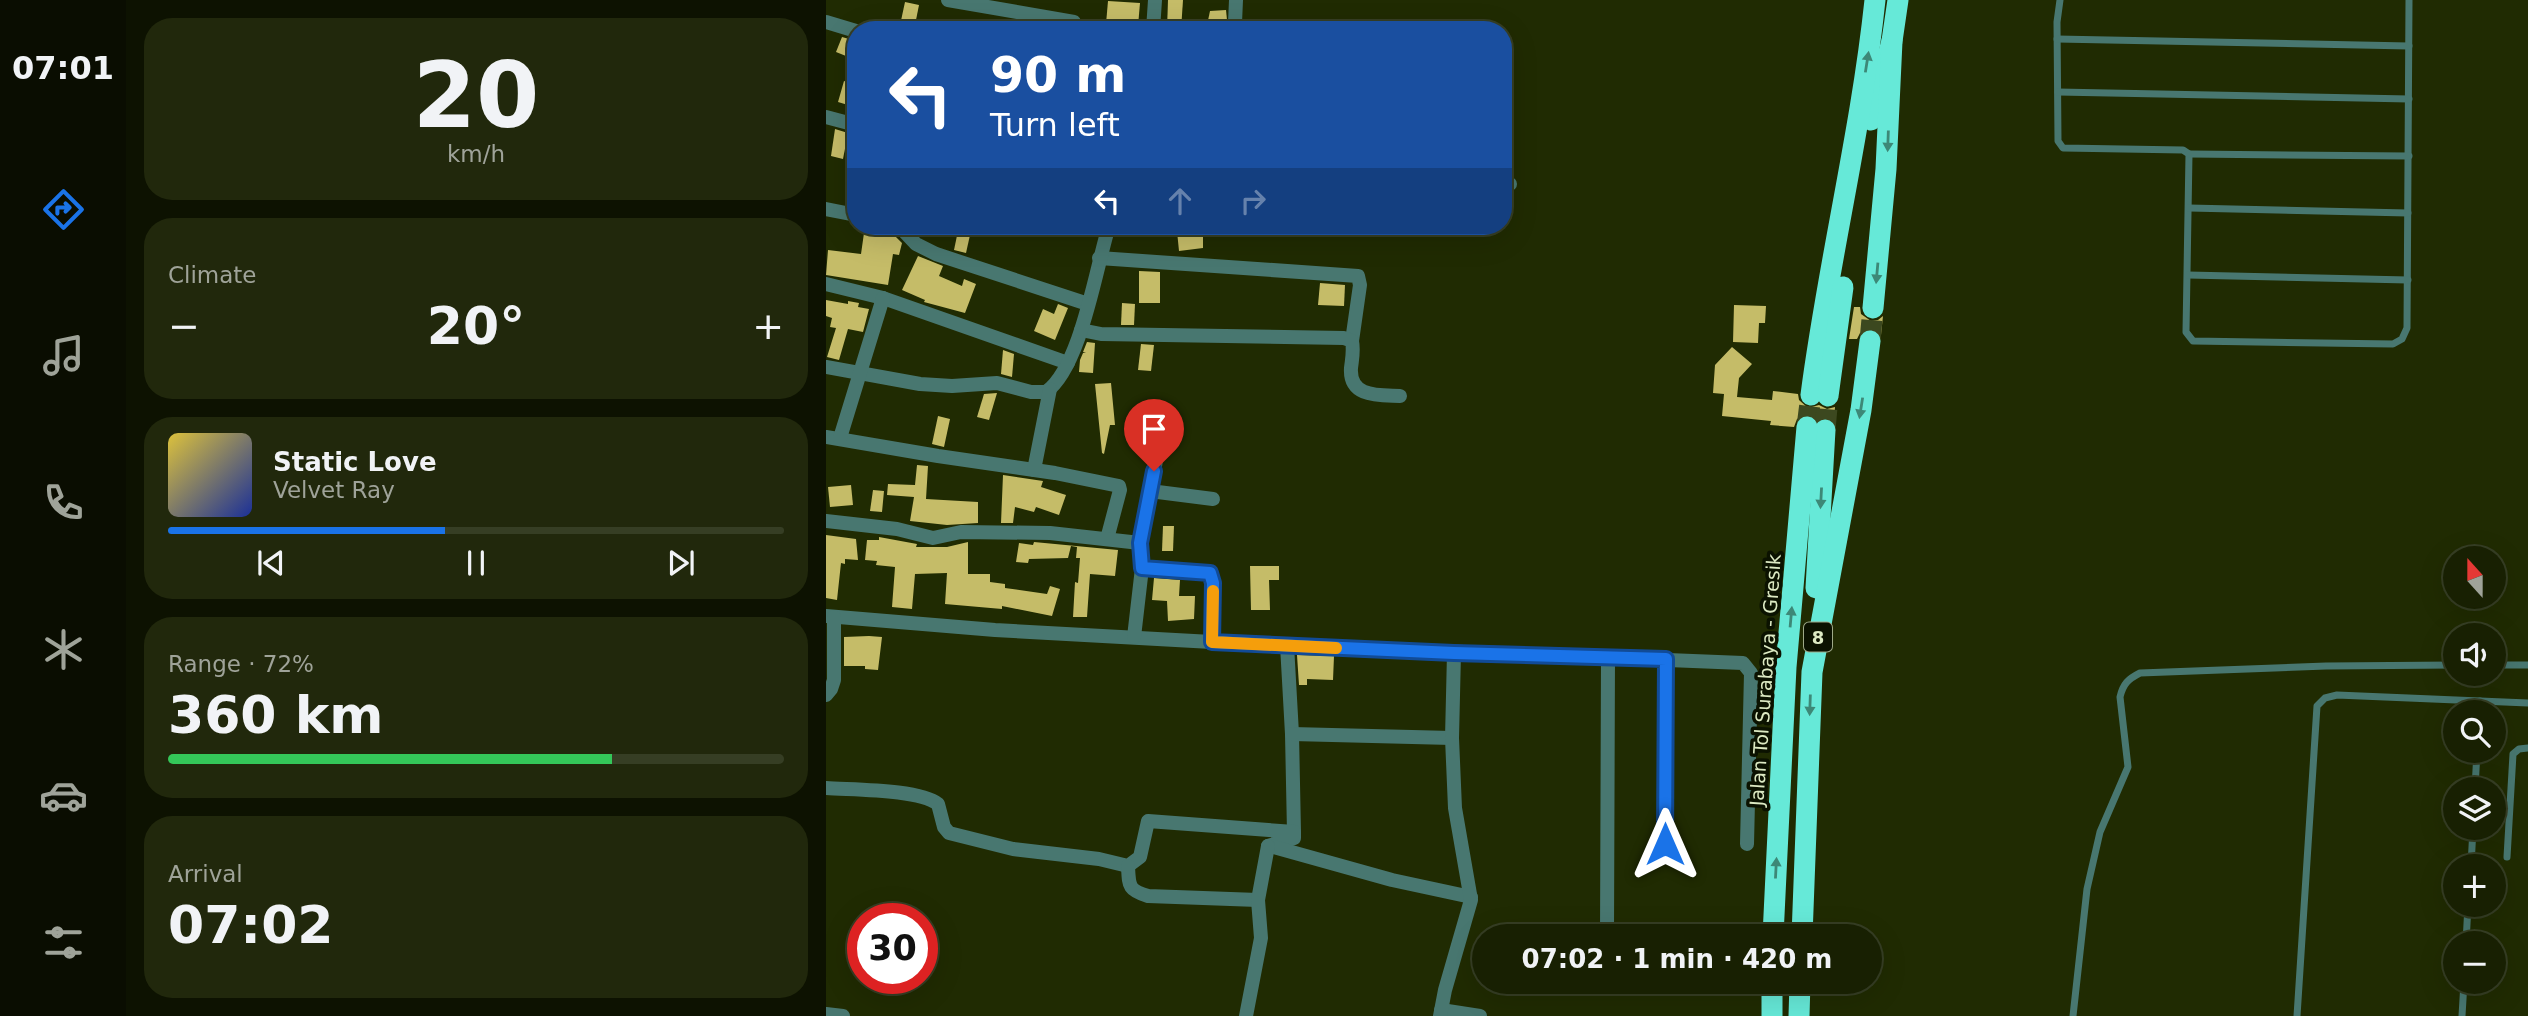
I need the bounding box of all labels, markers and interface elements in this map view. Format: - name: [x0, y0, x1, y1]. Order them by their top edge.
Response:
- text: 20: [413, 43, 539, 148]
- text: 90 m: [990, 47, 1126, 104]
- text: 07:01: [12, 49, 114, 87]
- icon: left: [875, 49, 966, 140]
- one-way arrow: [1862, 51, 1873, 73]
- text: Turn left: [990, 106, 1120, 144]
- one-way arrow: [1882, 130, 1893, 152]
- text: km/h: [447, 141, 505, 167]
- icon: left: [1088, 182, 1126, 220]
- icon: ahead: [1161, 182, 1199, 220]
- icon: right: [1234, 182, 1272, 220]
- icon: directions: [39, 185, 88, 234]
- text: Climate: [168, 262, 257, 288]
- one-way arrow: [1871, 263, 1882, 285]
- text: 20°: [427, 296, 525, 356]
- text: −: [168, 304, 200, 348]
- text: +: [752, 304, 784, 348]
- icon: music: [39, 331, 88, 380]
- one-way arrow: [1855, 397, 1866, 419]
- pin: [1124, 399, 1184, 471]
- icon: arrive: [1135, 410, 1173, 448]
- text: Static Love: [273, 447, 437, 477]
- text: Velvet Ray: [273, 477, 395, 503]
- icon: phone: [39, 478, 88, 527]
- one-way arrow: [1815, 487, 1826, 509]
- icon: previous: [252, 544, 290, 582]
- icon: pause: [457, 544, 495, 582]
- icon: next: [662, 544, 700, 582]
- north arrow: [2443, 546, 2506, 609]
- map controls: [2443, 546, 2506, 994]
- street label: Jalan Tol Surabaya - Gresik: [1745, 553, 1785, 808]
- one-way arrow: [1786, 605, 1797, 627]
- road number: 8: [1804, 622, 1832, 652]
- button: sound: [2443, 623, 2506, 686]
- icon: climate: [39, 625, 88, 674]
- text: Range · 72%: [168, 651, 314, 677]
- text: 360 km: [168, 685, 383, 745]
- one-way arrow: [1805, 694, 1816, 716]
- button: search: [2443, 700, 2506, 763]
- icon: car: [39, 771, 88, 820]
- button: layers: [2443, 777, 2506, 840]
- position arrow: [1628, 807, 1702, 881]
- button: +: [2443, 854, 2506, 917]
- one-way arrow: [1771, 857, 1782, 879]
- text: Arrival: [168, 861, 243, 887]
- text: 07:02: [168, 895, 334, 955]
- speed limit sign: 30: [847, 903, 938, 994]
- icon: filters: [39, 918, 88, 967]
- button: −: [2443, 931, 2506, 994]
- text: 07:02 · 1 min · 420 m: [1522, 944, 1832, 974]

